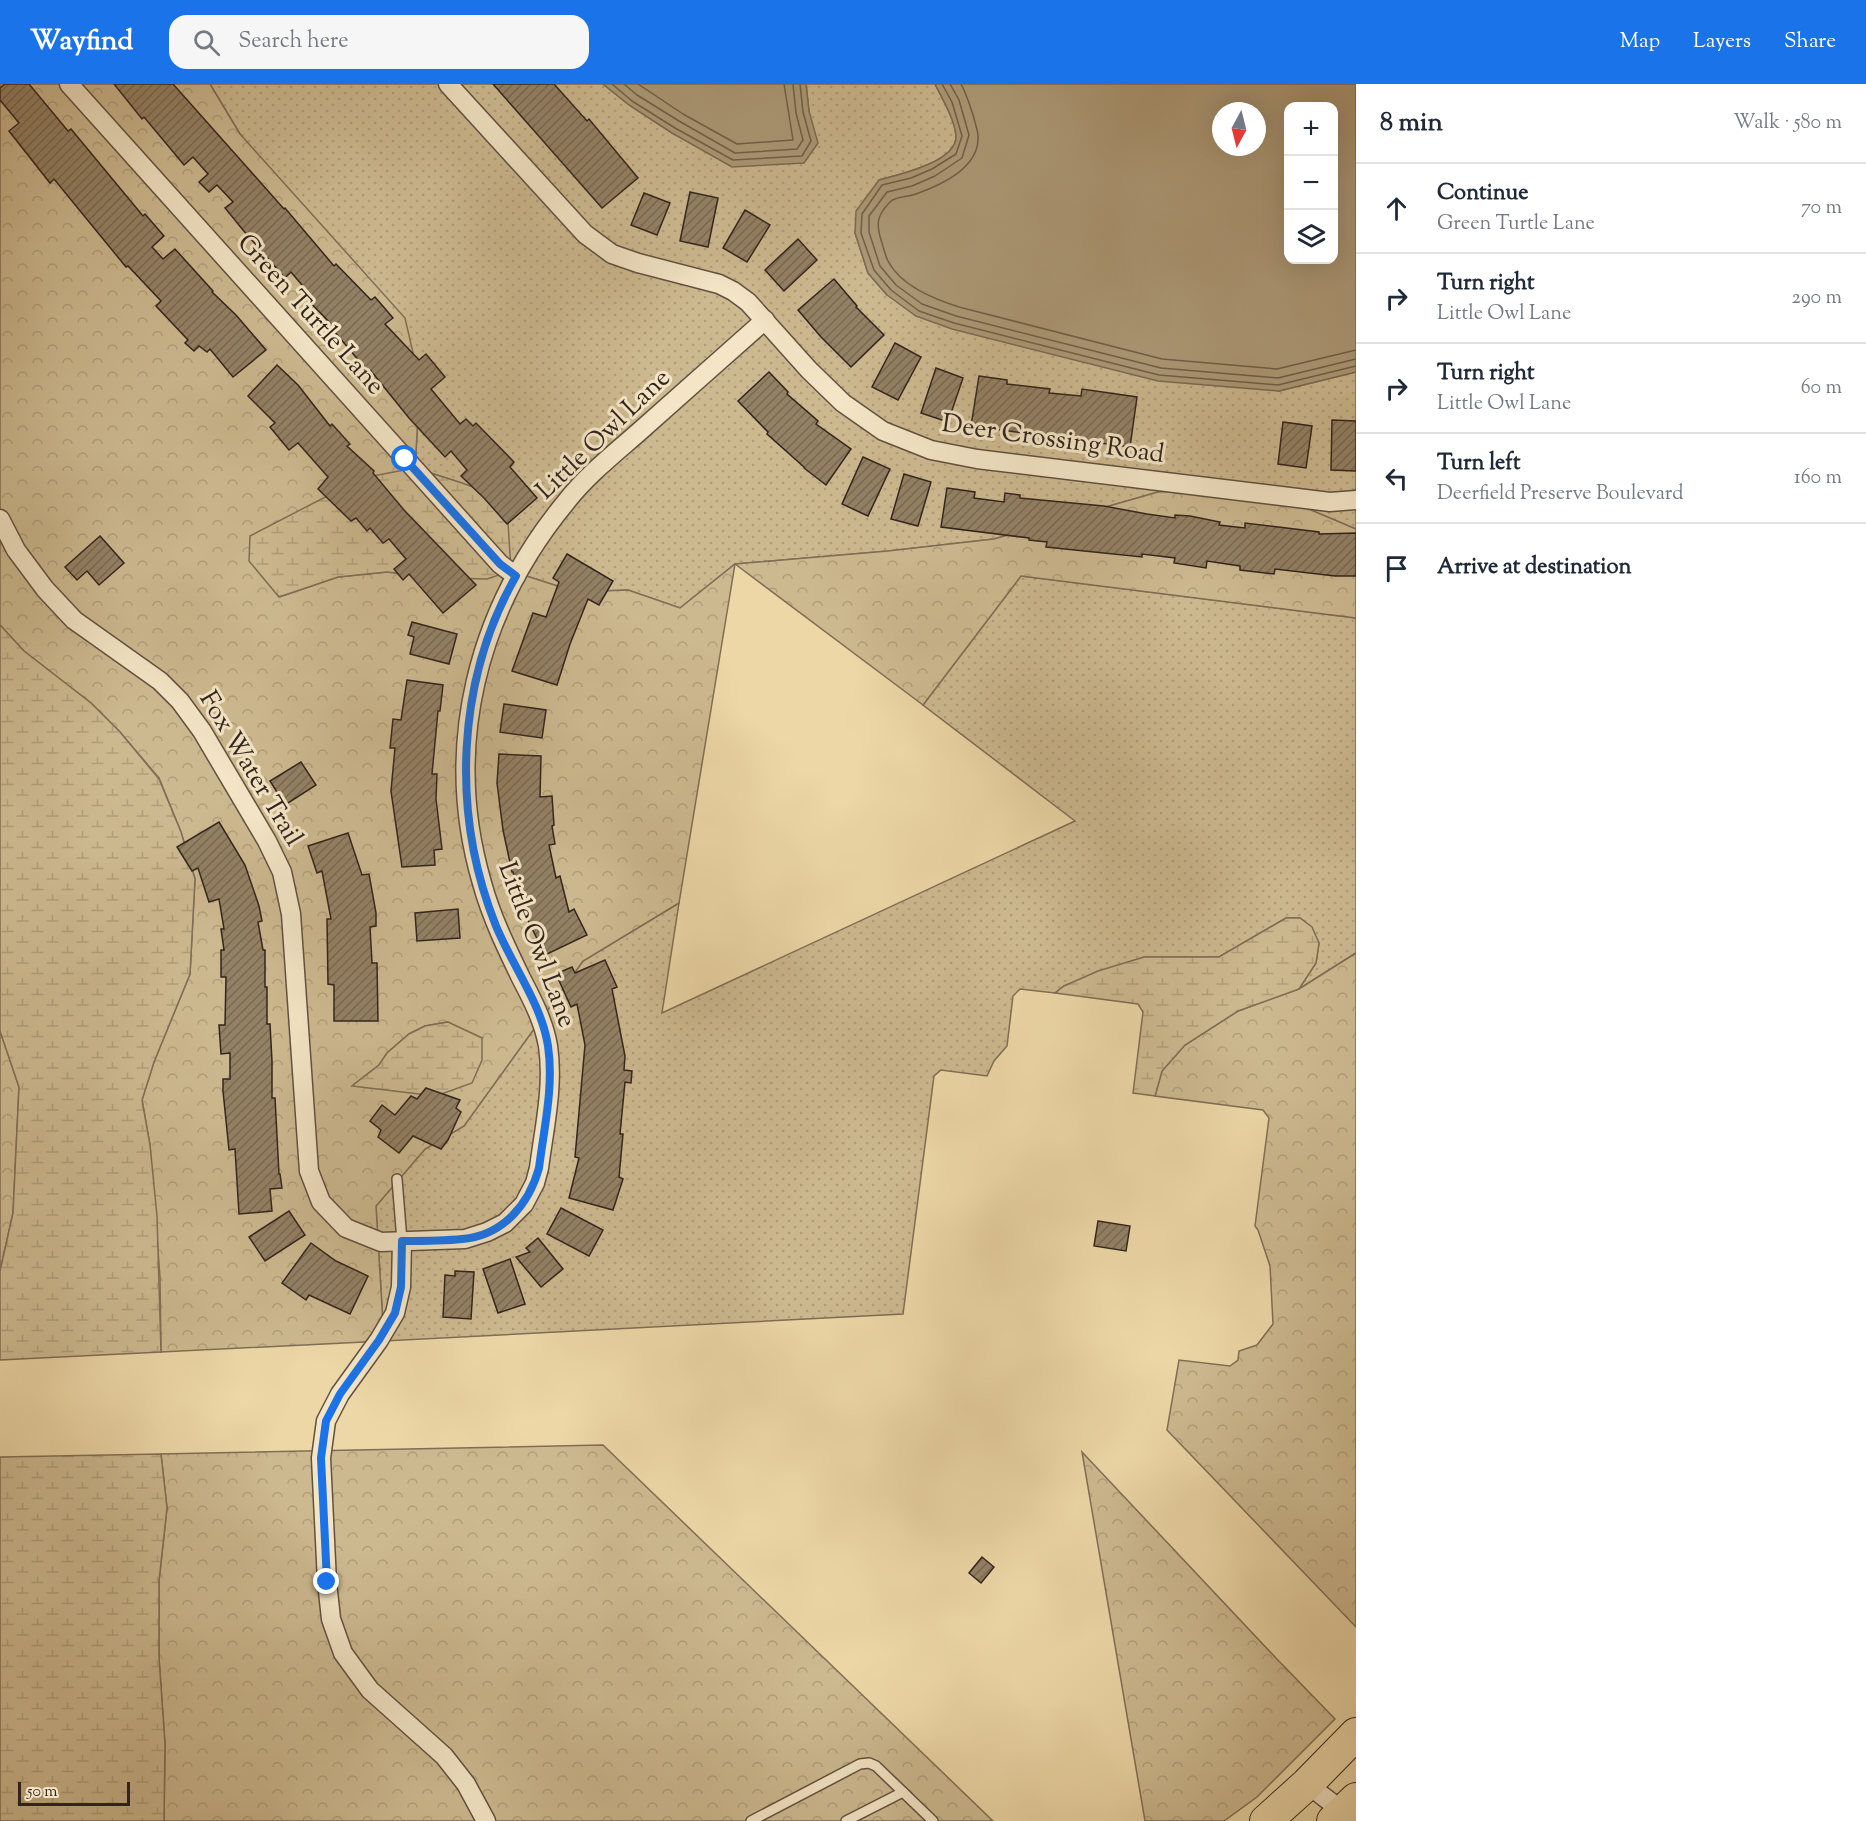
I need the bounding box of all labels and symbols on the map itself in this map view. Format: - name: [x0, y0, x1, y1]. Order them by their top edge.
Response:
- north arrow: [1212, 102, 1266, 156]
- street label: Green Turtle Lane: [228, 226, 392, 404]
- street label: Little Owl Lane: [528, 361, 680, 509]
- street label: Deer Crossing Road: [939, 406, 1167, 474]
- route start: [391, 445, 417, 471]
- street label: Fox Water Trail: [189, 684, 311, 854]
- street label: Little Owl Lane: [487, 857, 585, 1033]
- route end: [313, 1568, 339, 1594]
- scale bar: [18, 1779, 130, 1806]

